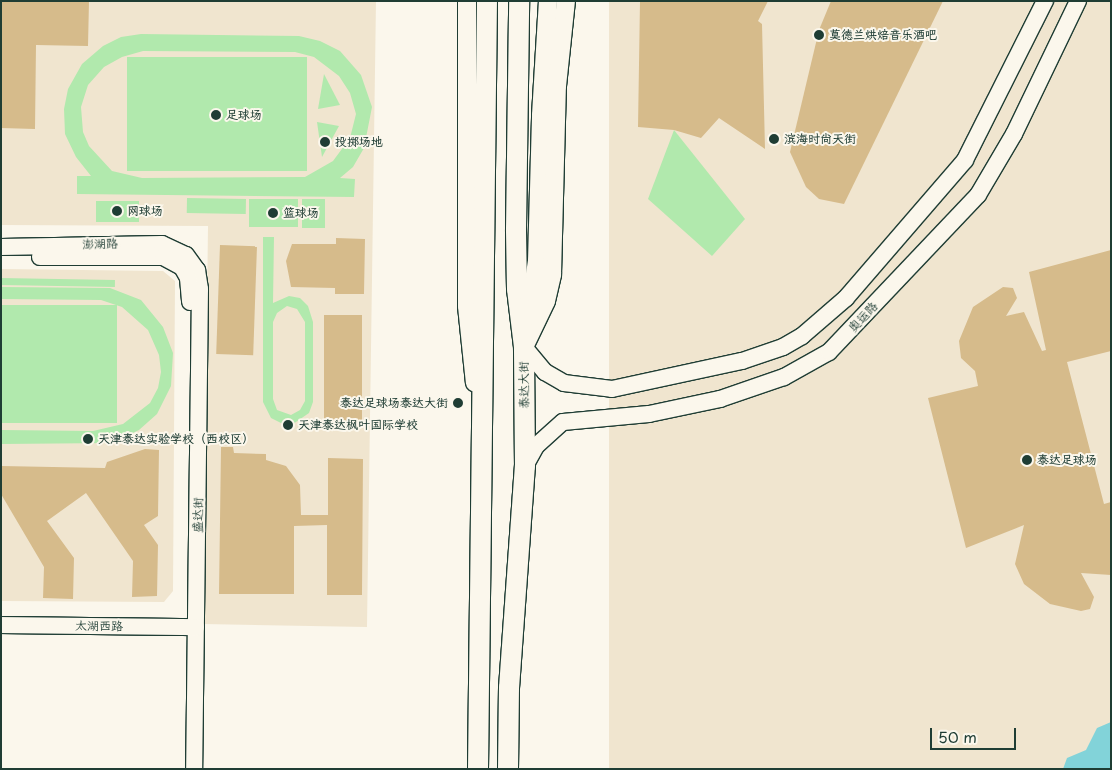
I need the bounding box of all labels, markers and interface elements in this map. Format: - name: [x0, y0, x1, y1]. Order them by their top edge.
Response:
- place label: 莫德兰烘焙音乐酒吧: [829, 28, 937, 42]
- marker: 莫德兰烘焙音乐酒吧: [813, 29, 825, 41]
- place label: 足球场: [226, 108, 262, 122]
- marker: 足球场: [210, 109, 222, 121]
- place label: 滨海时尚天街: [784, 132, 856, 146]
- marker: 滨海时尚天街: [768, 133, 780, 145]
- place label: 投掷场地: [335, 135, 383, 149]
- marker: 投掷场地: [319, 136, 331, 148]
- place label: 网球场: [127, 204, 163, 218]
- marker: 网球场: [111, 205, 123, 217]
- place label: 篮球场: [283, 206, 319, 220]
- marker: 篮球场: [267, 207, 279, 219]
- street label: 澎湖路: [82, 236, 118, 252]
- street label: 奥运路: [845, 299, 881, 335]
- street label: 泰达大街: [516, 361, 532, 409]
- place label: 泰达足球场泰达大街: [340, 396, 448, 410]
- marker: 泰达足球场泰达大街: [452, 397, 464, 409]
- place label: 天津泰达枫叶国际学校: [298, 418, 418, 432]
- marker: 天津泰达枫叶国际学校: [282, 419, 294, 431]
- place label: 天津泰达实验学校（西校区）: [98, 432, 254, 446]
- marker: 天津泰达实验学校（西校区）: [82, 433, 94, 445]
- place label: 泰达足球场: [1037, 453, 1097, 467]
- marker: 泰达足球场: [1021, 454, 1033, 466]
- street label: 盛达街: [190, 497, 206, 533]
- street label: 太湖西路: [75, 618, 123, 634]
- scale bar: [932, 718, 1018, 750]
- text: 50 m: [938, 725, 977, 748]

